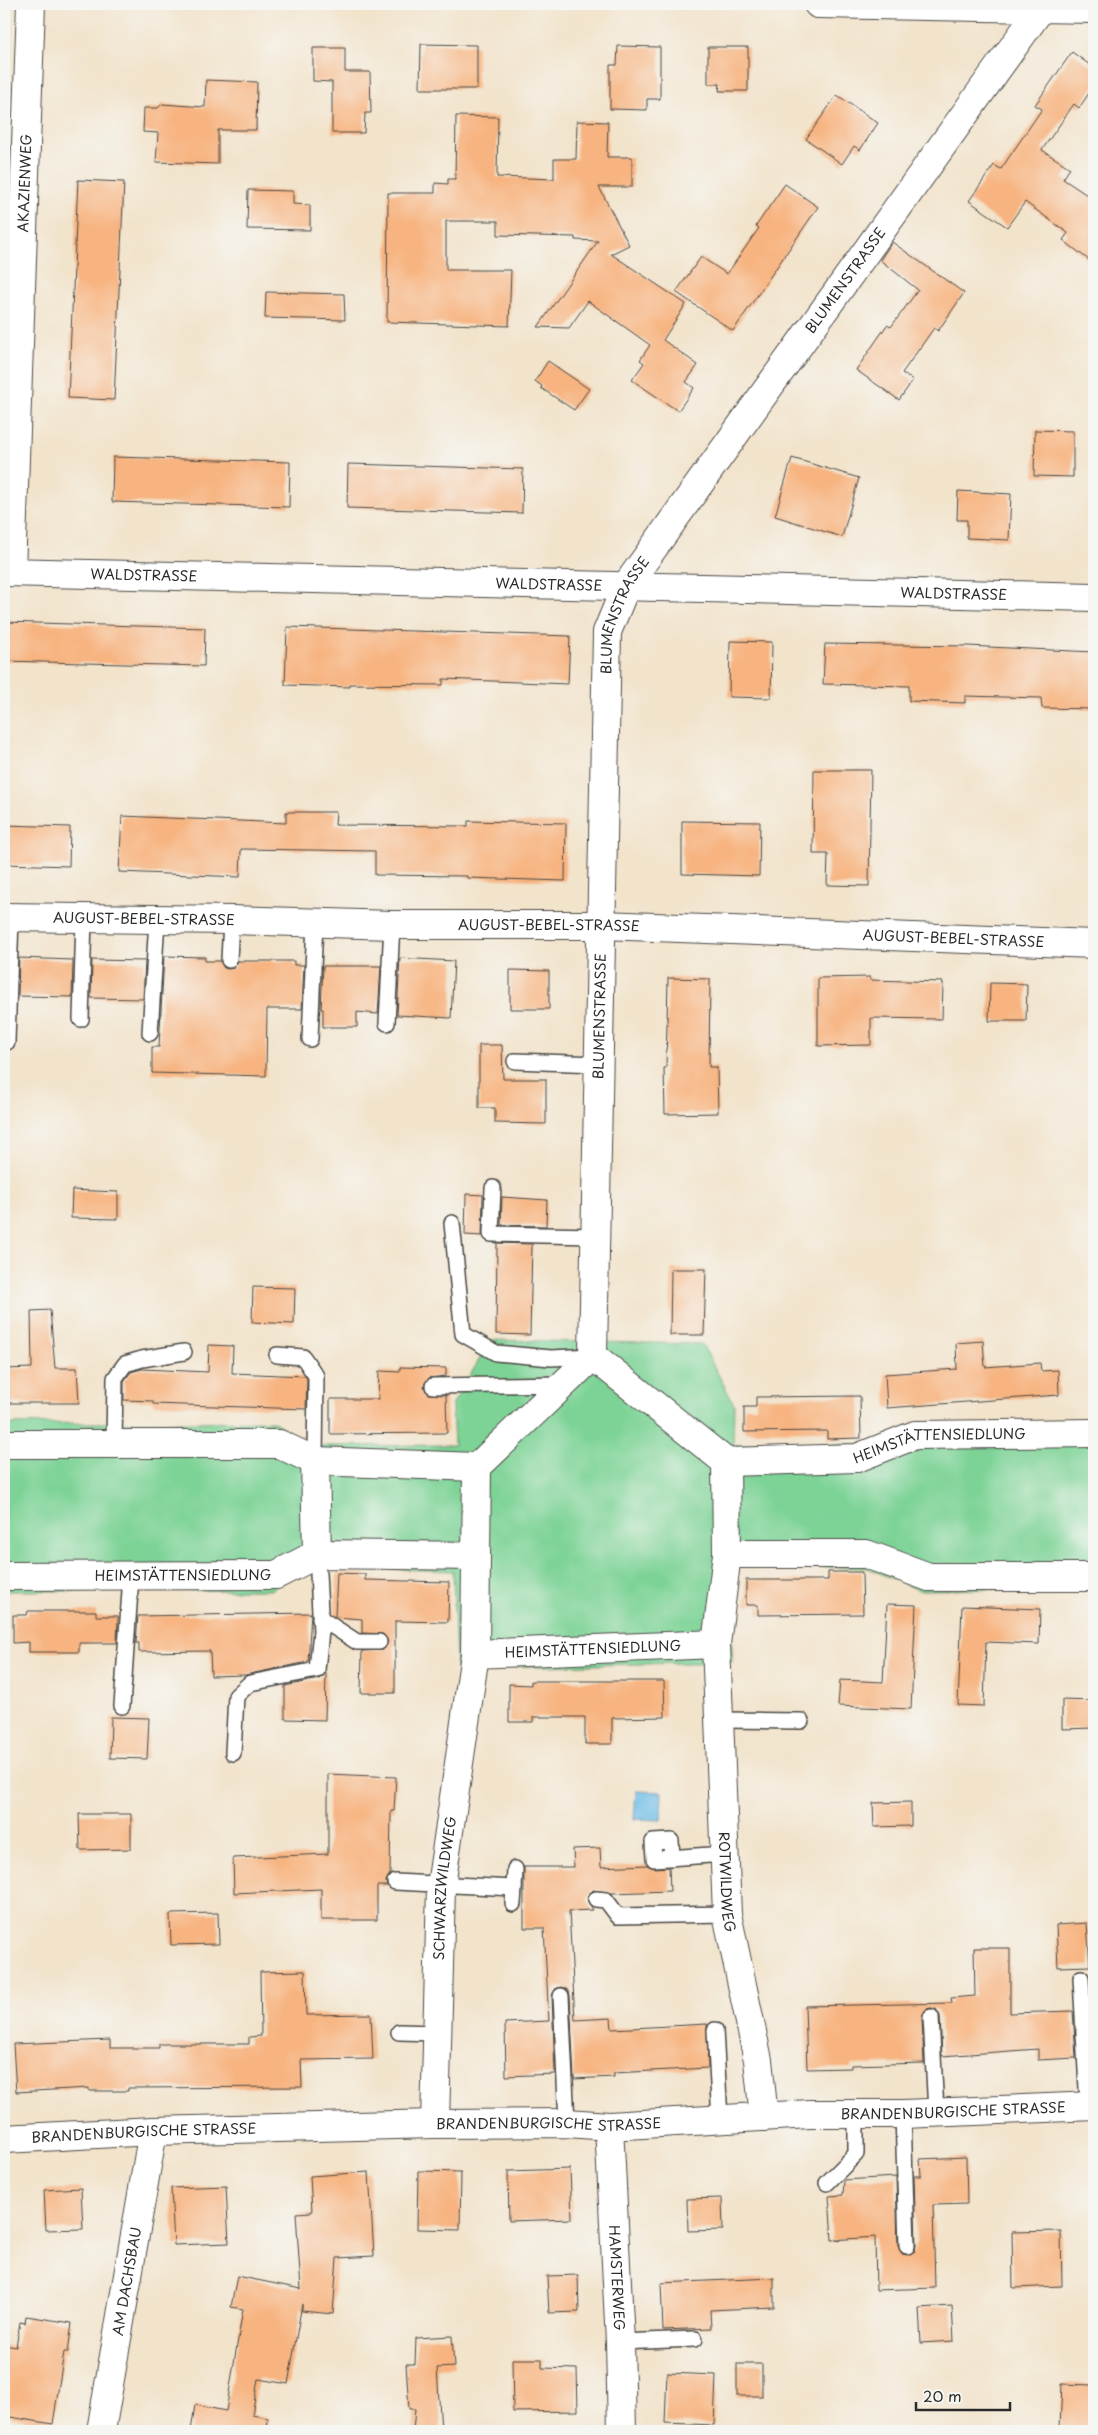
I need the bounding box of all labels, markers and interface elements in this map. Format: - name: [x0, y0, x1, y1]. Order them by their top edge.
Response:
- street label: AKAZIENWEG: [12, 134, 36, 233]
- street label: BLUMENSTRASSE: [800, 223, 890, 338]
- street label: BLUMENSTRASSE: [595, 552, 654, 674]
- street label: WALDSTRASSE: [90, 563, 198, 586]
- street label: WALDSTRASSE: [495, 572, 603, 596]
- street label: WALDSTRASSE: [900, 582, 1008, 605]
- street label: AUGUST-BEBEL-STRASSE: [53, 907, 235, 930]
- street label: AUGUST-BEBEL-STRASSE: [458, 914, 640, 936]
- street label: AUGUST-BEBEL-STRASSE: [862, 924, 1045, 952]
- street label: BLUMENSTRASSE: [587, 953, 611, 1079]
- street label: HEIMSTÄTTENSIEDLUNG: [850, 1423, 1026, 1469]
- street label: HEIMSTÄTTENSIEDLUNG: [95, 1564, 271, 1586]
- street label: HEIMSTÄTTENSIEDLUNG: [504, 1634, 681, 1663]
- street label: SCHWARZWILDWEG: [428, 1815, 461, 1961]
- street label: ROTWILDWEG: [714, 1831, 742, 1934]
- street label: BRANDENBURGISCHE STRASSE: [840, 2096, 1066, 2124]
- street label: BRANDENBURGISCHE STRASSE: [436, 2112, 662, 2136]
- street label: BRANDENBURGISCHE STRASSE: [31, 2117, 257, 2148]
- street label: AM DACHSBAU: [107, 2225, 146, 2337]
- street label: HAMSTERWEG: [604, 2225, 630, 2331]
- scale bar: [916, 2380, 1009, 2412]
- text: 20 m: [923, 2384, 962, 2407]

